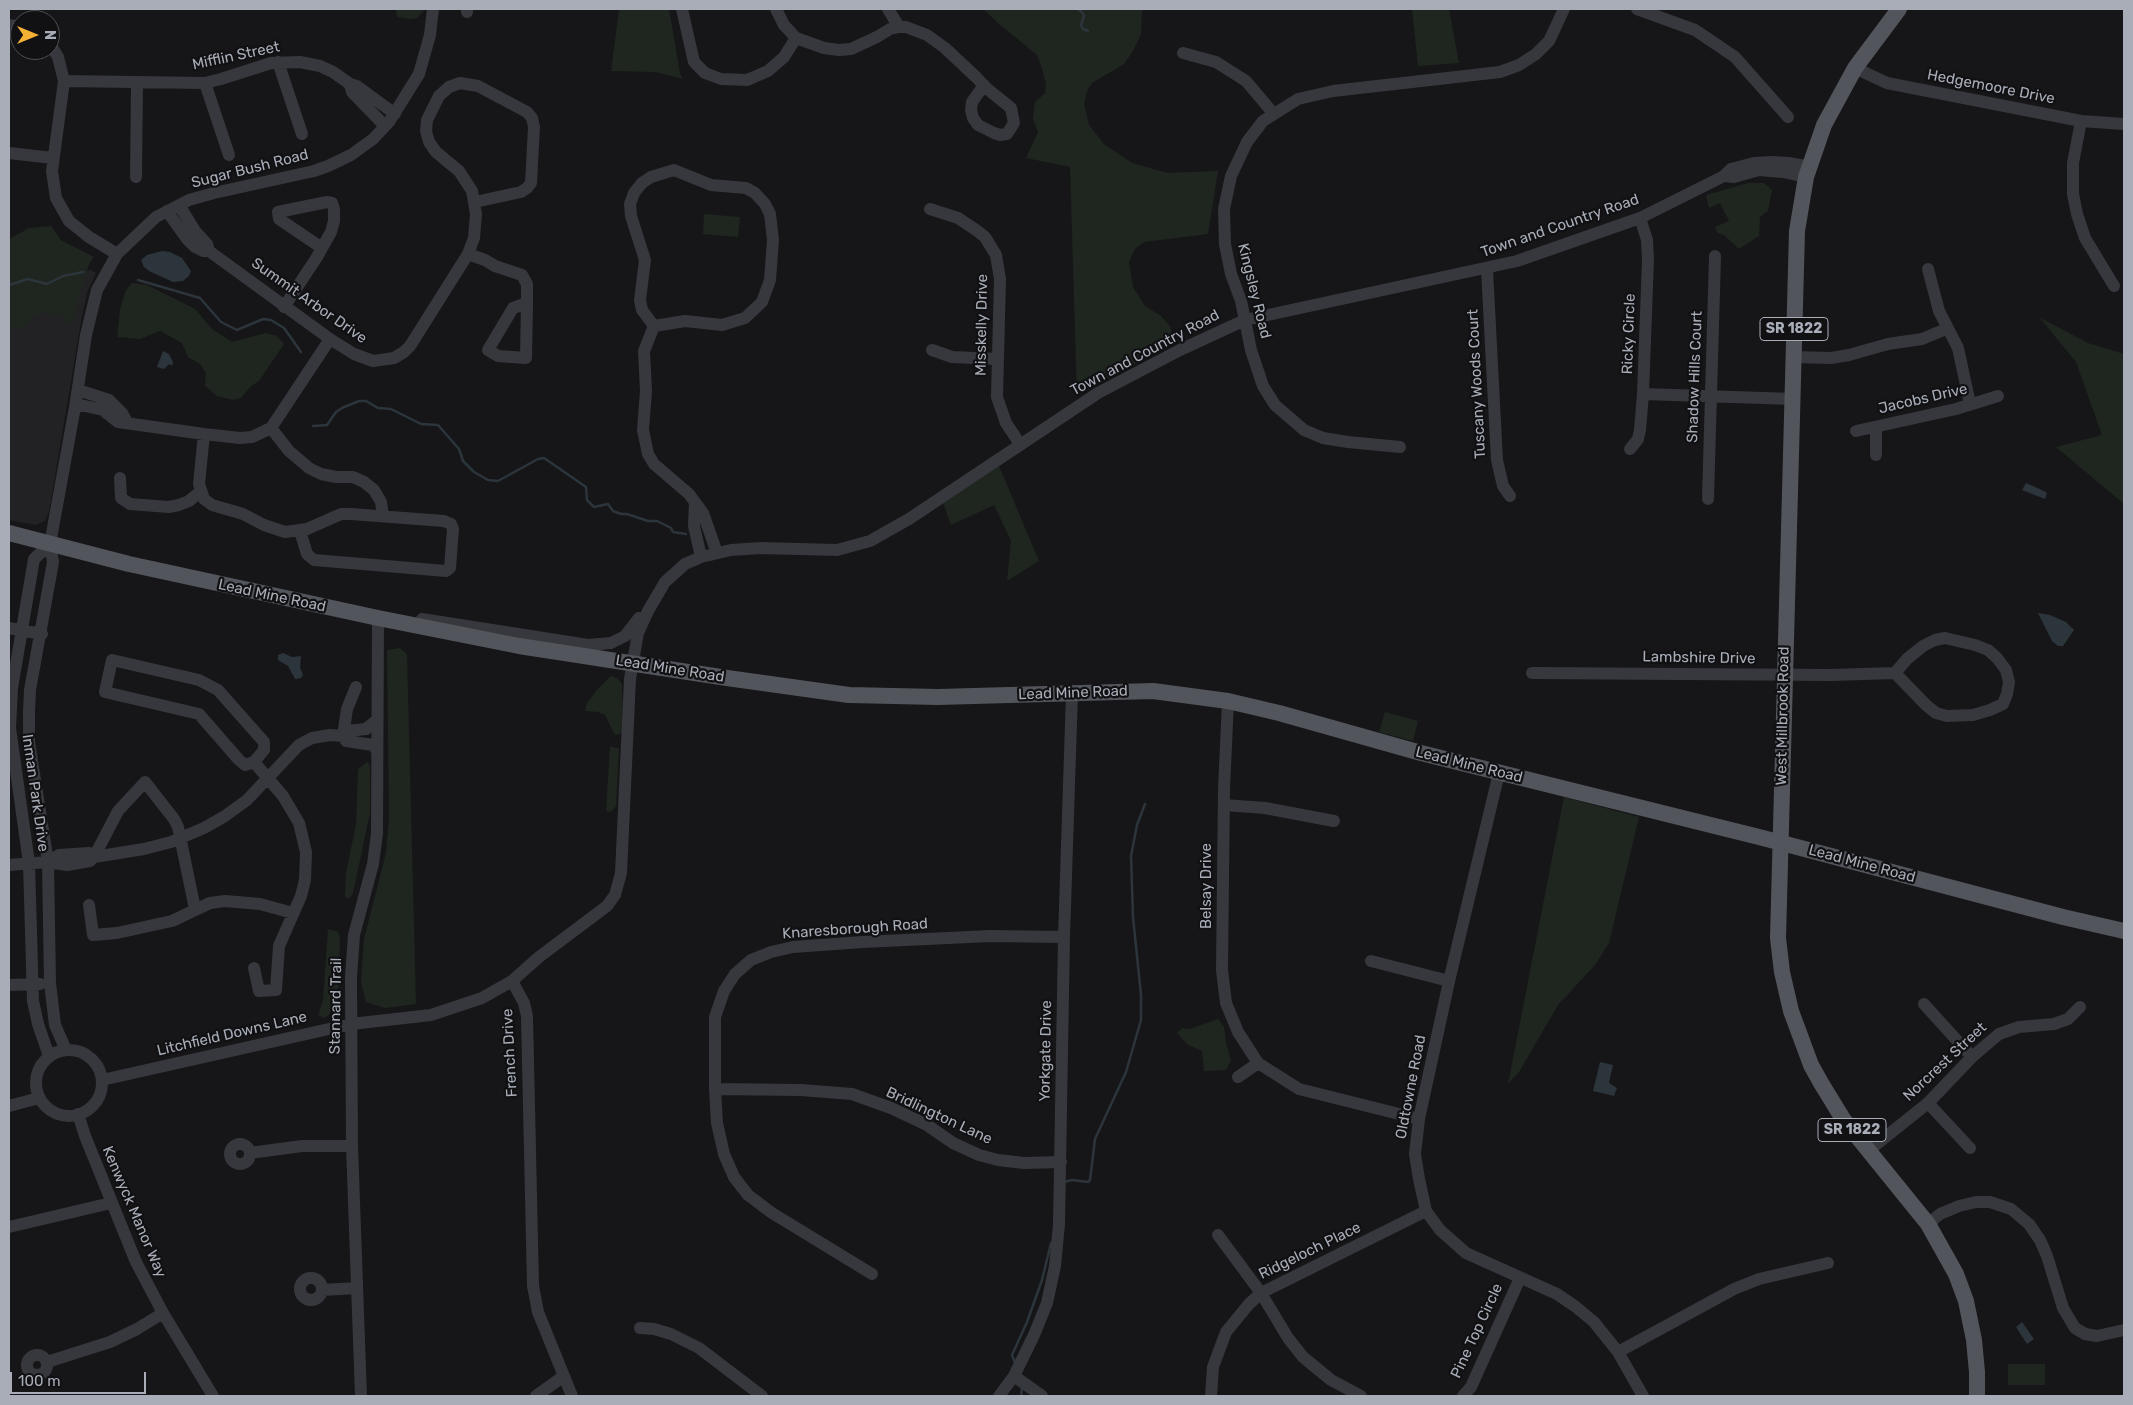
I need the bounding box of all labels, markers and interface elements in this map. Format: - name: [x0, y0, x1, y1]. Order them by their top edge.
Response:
- north arrow: [10, 10, 60, 60]
- text: N: [41, 30, 58, 40]
- street label: Mifflin Street: [191, 38, 281, 74]
- street label: Hedgemoore Drive: [1926, 66, 2056, 108]
- street label: Sugar Bush Road: [190, 146, 310, 192]
- street label: Town and Country Road: [1479, 190, 1641, 262]
- street label: Kingsley Road: [1233, 241, 1275, 341]
- street label: Summit Arbor Drive: [248, 254, 370, 348]
- street label: Misskelly Drive: [972, 274, 992, 376]
- street label: Ricky Circle: [1619, 293, 1639, 375]
- street label: Town and Country Road: [1067, 306, 1223, 400]
- street label: Tuscany Woods Court: [1464, 309, 1490, 459]
- street label: Shadow Hills Court: [1684, 311, 1706, 443]
- road number: SR 1822: [1760, 318, 1828, 340]
- street label: Jacobs Drive: [1877, 380, 1969, 418]
- street label: Lead Mine Road: [216, 576, 328, 616]
- street label: West Millbrook Road: [1773, 646, 1793, 786]
- street label: Lambshire Drive: [1642, 648, 1756, 668]
- street label: Lead Mine Road: [614, 652, 726, 686]
- street label: Lead Mine Road: [1018, 682, 1128, 704]
- street label: Inman Park Drive: [18, 733, 52, 853]
- street label: Lead Mine Road: [1414, 743, 1524, 787]
- street label: Lead Mine Road: [1807, 841, 1917, 887]
- street label: Belsay Drive: [1198, 843, 1216, 929]
- street label: Knaresborough Road: [782, 915, 928, 943]
- street label: Stannard Trail: [326, 958, 346, 1054]
- street label: Yorkgate Drive: [1036, 1000, 1056, 1102]
- street label: Litchfield Downs Lane: [155, 1008, 309, 1060]
- street label: French Drive: [499, 1008, 521, 1098]
- street label: Norcrest Street: [1900, 1019, 1990, 1105]
- street label: Oldtowne Road: [1392, 1033, 1430, 1141]
- street label: Bridlington Lane: [883, 1084, 995, 1148]
- road number: SR 1822: [1818, 1118, 1886, 1142]
- street label: Kenwyck Manor Way: [98, 1144, 170, 1280]
- street label: Ridgeloch Place: [1256, 1219, 1364, 1283]
- street label: Pine Top Circle: [1447, 1281, 1507, 1381]
- scale bar: [12, 1362, 149, 1394]
- text: 100 m: [18, 1372, 60, 1390]

